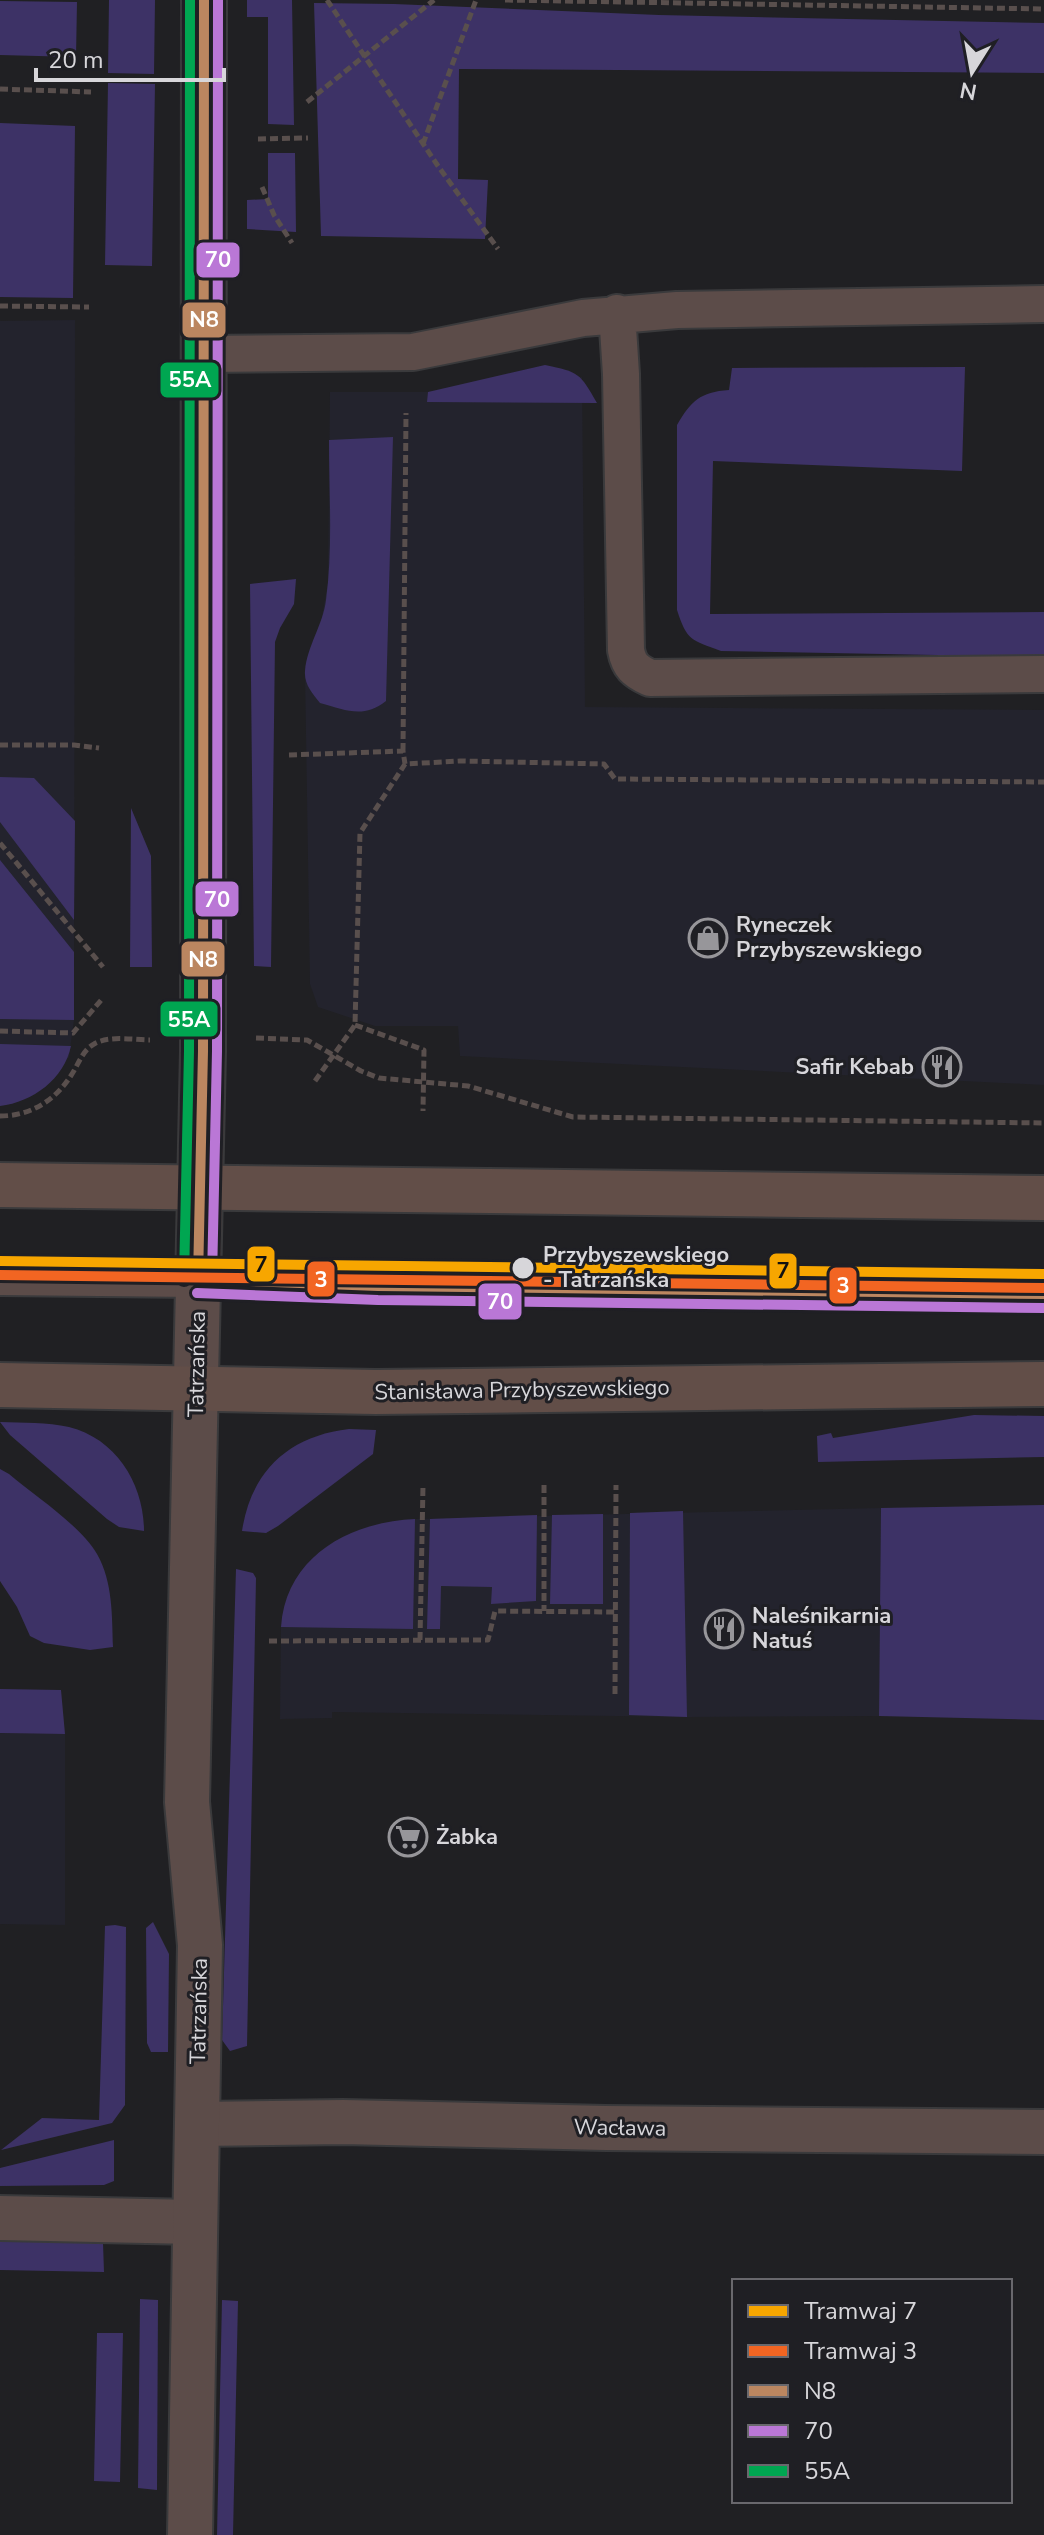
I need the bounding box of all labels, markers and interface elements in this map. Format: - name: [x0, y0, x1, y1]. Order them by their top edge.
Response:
- scale bar: [36, 32, 224, 82]
- north arrow: [932, 32, 1012, 112]
- text: 20 m: [48, 44, 104, 76]
- text: N: [957, 74, 979, 107]
- line badge: 70: [195, 241, 241, 279]
- text: 70: [205, 245, 231, 275]
- line badge: N8: [181, 301, 227, 339]
- text: N8: [189, 305, 219, 335]
- line badge: 55A: [159, 361, 220, 399]
- text: 55A: [169, 365, 212, 395]
- line badge: 70: [194, 880, 240, 918]
- text: 70: [204, 885, 230, 915]
- place label: Ryneczek Przybyszewskiego: [736, 910, 922, 965]
- shop icon: Ryneczek Przybyszewskiego: [687, 917, 729, 959]
- line badge: N8: [180, 940, 226, 978]
- text: N8: [188, 945, 218, 975]
- line badge: 55A: [159, 1000, 219, 1038]
- text: 55A: [168, 1005, 211, 1035]
- restaurant icon: Safir Kebab: [921, 1046, 963, 1088]
- place label: Safir Kebab: [795, 1052, 914, 1082]
- place label: Przybyszewskiego - Tatrzańska: [543, 1240, 729, 1295]
- line badge: 7: [246, 1245, 276, 1283]
- text: 7: [254, 1250, 268, 1280]
- line badge: 7: [768, 1252, 798, 1290]
- marker: Przybyszewskiego - Tatrzańska: [510, 1255, 536, 1281]
- text: 7: [776, 1256, 790, 1286]
- line badge: 3: [306, 1260, 336, 1298]
- text: 3: [314, 1265, 328, 1295]
- line badge: 3: [828, 1266, 858, 1305]
- text: 3: [836, 1271, 850, 1301]
- line badge: 70: [477, 1282, 523, 1321]
- text: 70: [487, 1287, 513, 1317]
- street label: Tatrzańska: [181, 1311, 213, 1417]
- street label: Stanisława Przybyszewskiego: [374, 1372, 670, 1408]
- place label: Naleśnikarnia Natuś: [752, 1601, 891, 1656]
- restaurant icon: Naleśnikarnia Natuś: [703, 1608, 745, 1650]
- supermarket icon: Żabka: [387, 1816, 429, 1858]
- place label: Żabka: [436, 1822, 498, 1852]
- street label: Tatrzańska: [183, 1958, 215, 2064]
- street label: Wacława: [573, 2112, 667, 2144]
- legend: [732, 2279, 1012, 2503]
- text: Tramwaj 7: [804, 2295, 917, 2327]
- text: Tramwaj 3: [804, 2335, 917, 2367]
- text: N8: [804, 2375, 836, 2407]
- text: 70: [804, 2415, 833, 2447]
- text: 55A: [804, 2455, 851, 2487]

